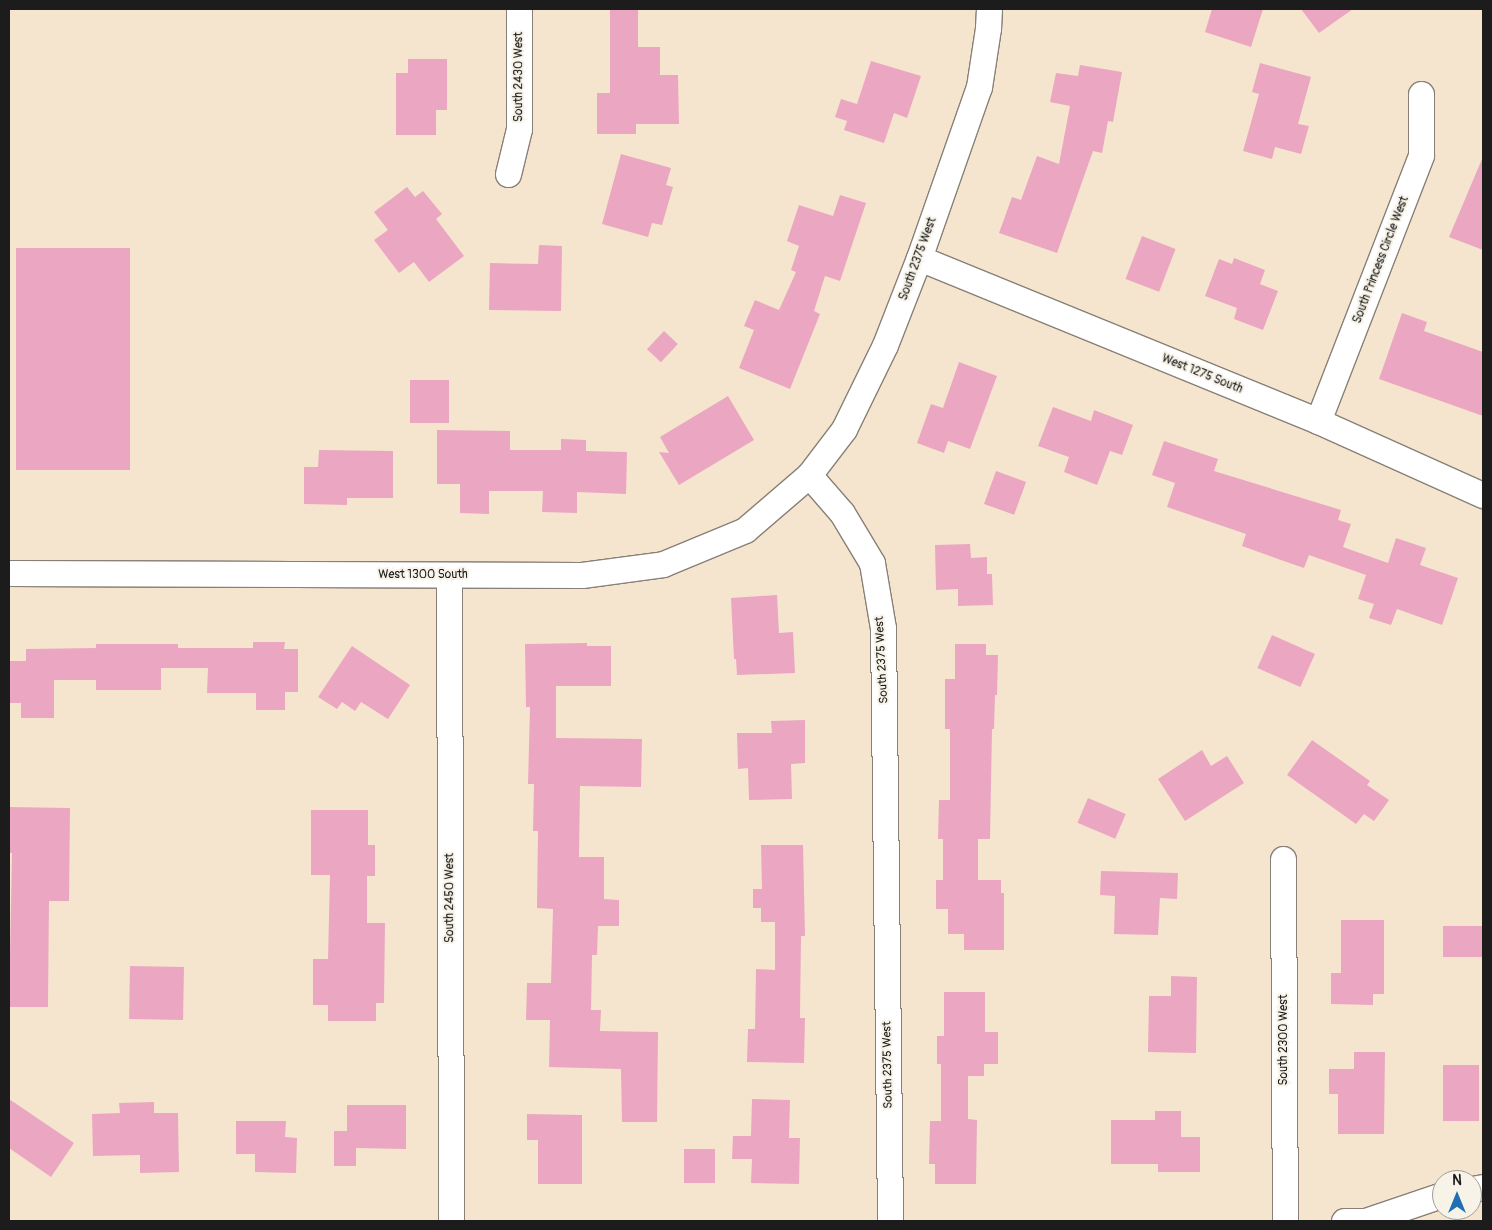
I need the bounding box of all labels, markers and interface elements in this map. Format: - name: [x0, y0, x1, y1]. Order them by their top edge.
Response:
- street label: South 2430 West: [512, 32, 526, 122]
- street label: South Princess Circle West: [1350, 194, 1412, 326]
- street label: South 2375 West: [896, 215, 940, 303]
- street label: West 1275 South: [1160, 351, 1244, 397]
- street label: West 1300 South: [378, 568, 468, 582]
- street label: South 2375 West: [873, 616, 891, 704]
- street label: South 2450 West: [443, 853, 457, 943]
- street label: South 2300 West: [1277, 995, 1291, 1085]
- street label: South 2375 West: [880, 1021, 896, 1109]
- north arrow: [1432, 1170, 1482, 1220]
- text: N: [1452, 1172, 1462, 1189]

